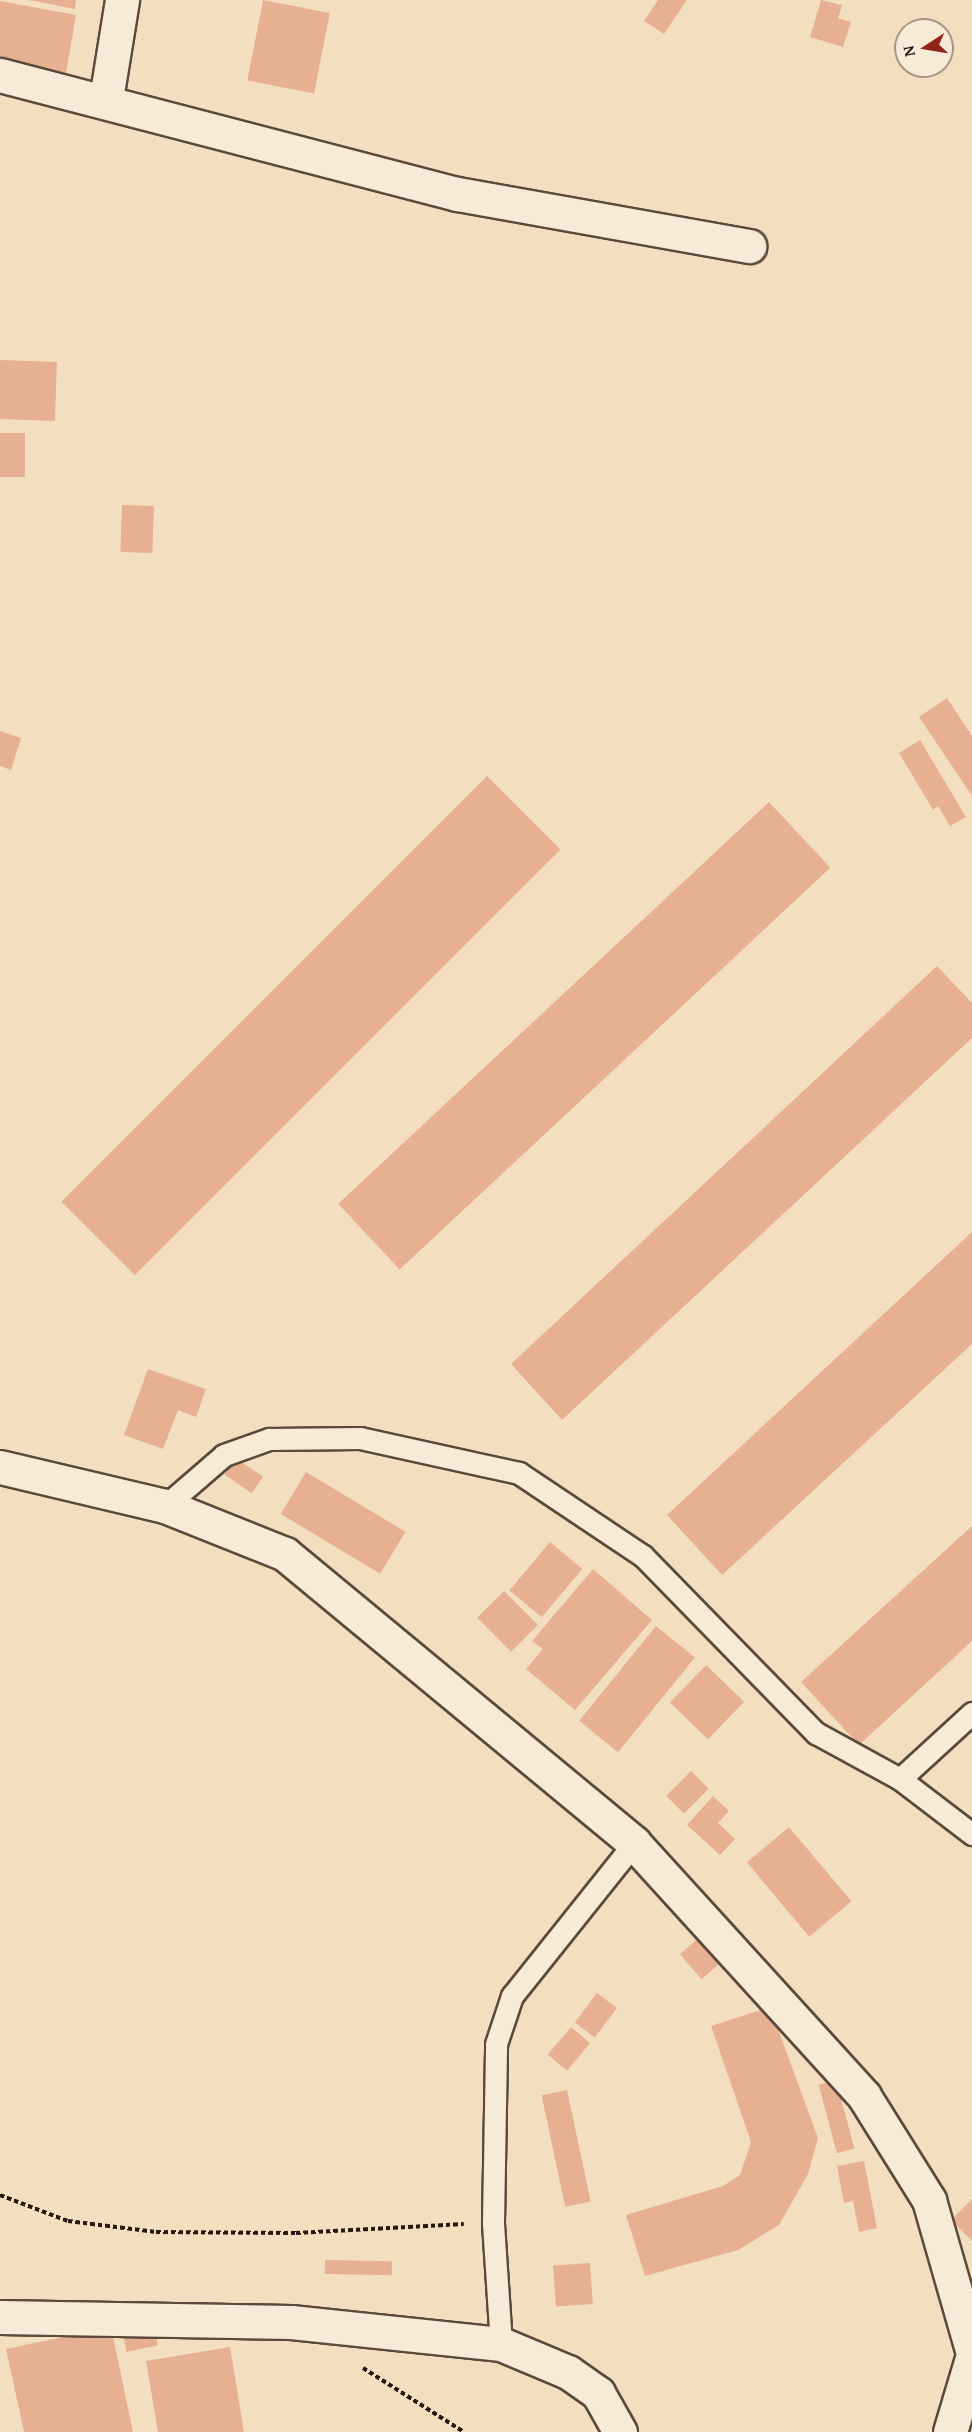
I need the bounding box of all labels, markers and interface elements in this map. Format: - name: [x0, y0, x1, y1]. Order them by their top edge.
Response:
- north arrow: [894, 18, 954, 78]
- text: N: [896, 44, 921, 59]

